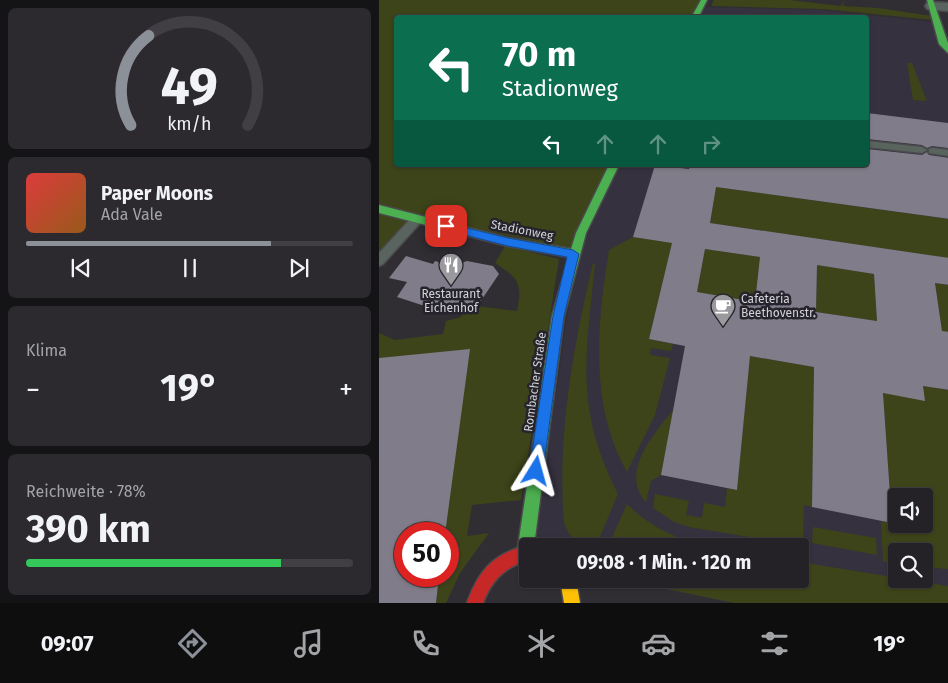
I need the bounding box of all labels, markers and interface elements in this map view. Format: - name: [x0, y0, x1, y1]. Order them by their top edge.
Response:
- text: 70 m: [502, 33, 576, 75]
- icon: left: [419, 35, 484, 100]
- text: 49: [161, 55, 218, 118]
- text: Stadionweg: [502, 75, 618, 102]
- text: km/h: [167, 113, 212, 135]
- icon: left: [538, 130, 566, 158]
- icon: ahead: [591, 130, 619, 158]
- icon: ahead: [644, 130, 672, 158]
- icon: right: [697, 130, 725, 158]
- text: Paper Moons: [101, 182, 213, 205]
- text: Ada Vale: [101, 205, 163, 224]
- pin: [425, 205, 467, 247]
- icon: arrive: [432, 212, 460, 240]
- street label: Stadionweg: [490, 217, 555, 243]
- restaurant icon: Restaurant Eichenhof: [438, 252, 464, 286]
- icon: previous: [67, 254, 95, 282]
- icon: pause: [176, 254, 204, 282]
- icon: next: [285, 254, 313, 282]
- place label: Restaurant Eichenhof: [421, 287, 481, 315]
- place label: Cafeteria Beethovenstr.: [741, 292, 816, 320]
- cafe icon: Cafeteria Beethovenstr.: [710, 293, 736, 327]
- street label: Rombacher Straße: [521, 331, 549, 433]
- text: Klima: [26, 341, 67, 360]
- text: 19°: [160, 365, 219, 411]
- text: −: [26, 373, 40, 406]
- text: +: [339, 373, 353, 406]
- position arrow: [509, 444, 561, 496]
- text: Reichweite · 78%: [26, 482, 146, 501]
- map controls: [888, 488, 933, 588]
- button: sound: [888, 488, 933, 533]
- text: 390 km: [26, 506, 151, 552]
- speed limit sign: 50: [394, 522, 459, 587]
- button: search: [888, 543, 933, 588]
- text: 09:08 · 1 Min. · 120 m: [577, 551, 751, 574]
- icon: directions: [175, 626, 210, 661]
- icon: music: [291, 626, 326, 661]
- icon: phone: [408, 626, 443, 661]
- icon: climate: [524, 626, 559, 661]
- icon: car: [641, 626, 676, 661]
- icon: filters: [757, 626, 792, 661]
- text: 09:07: [41, 630, 94, 657]
- text: 19°: [873, 630, 907, 657]

